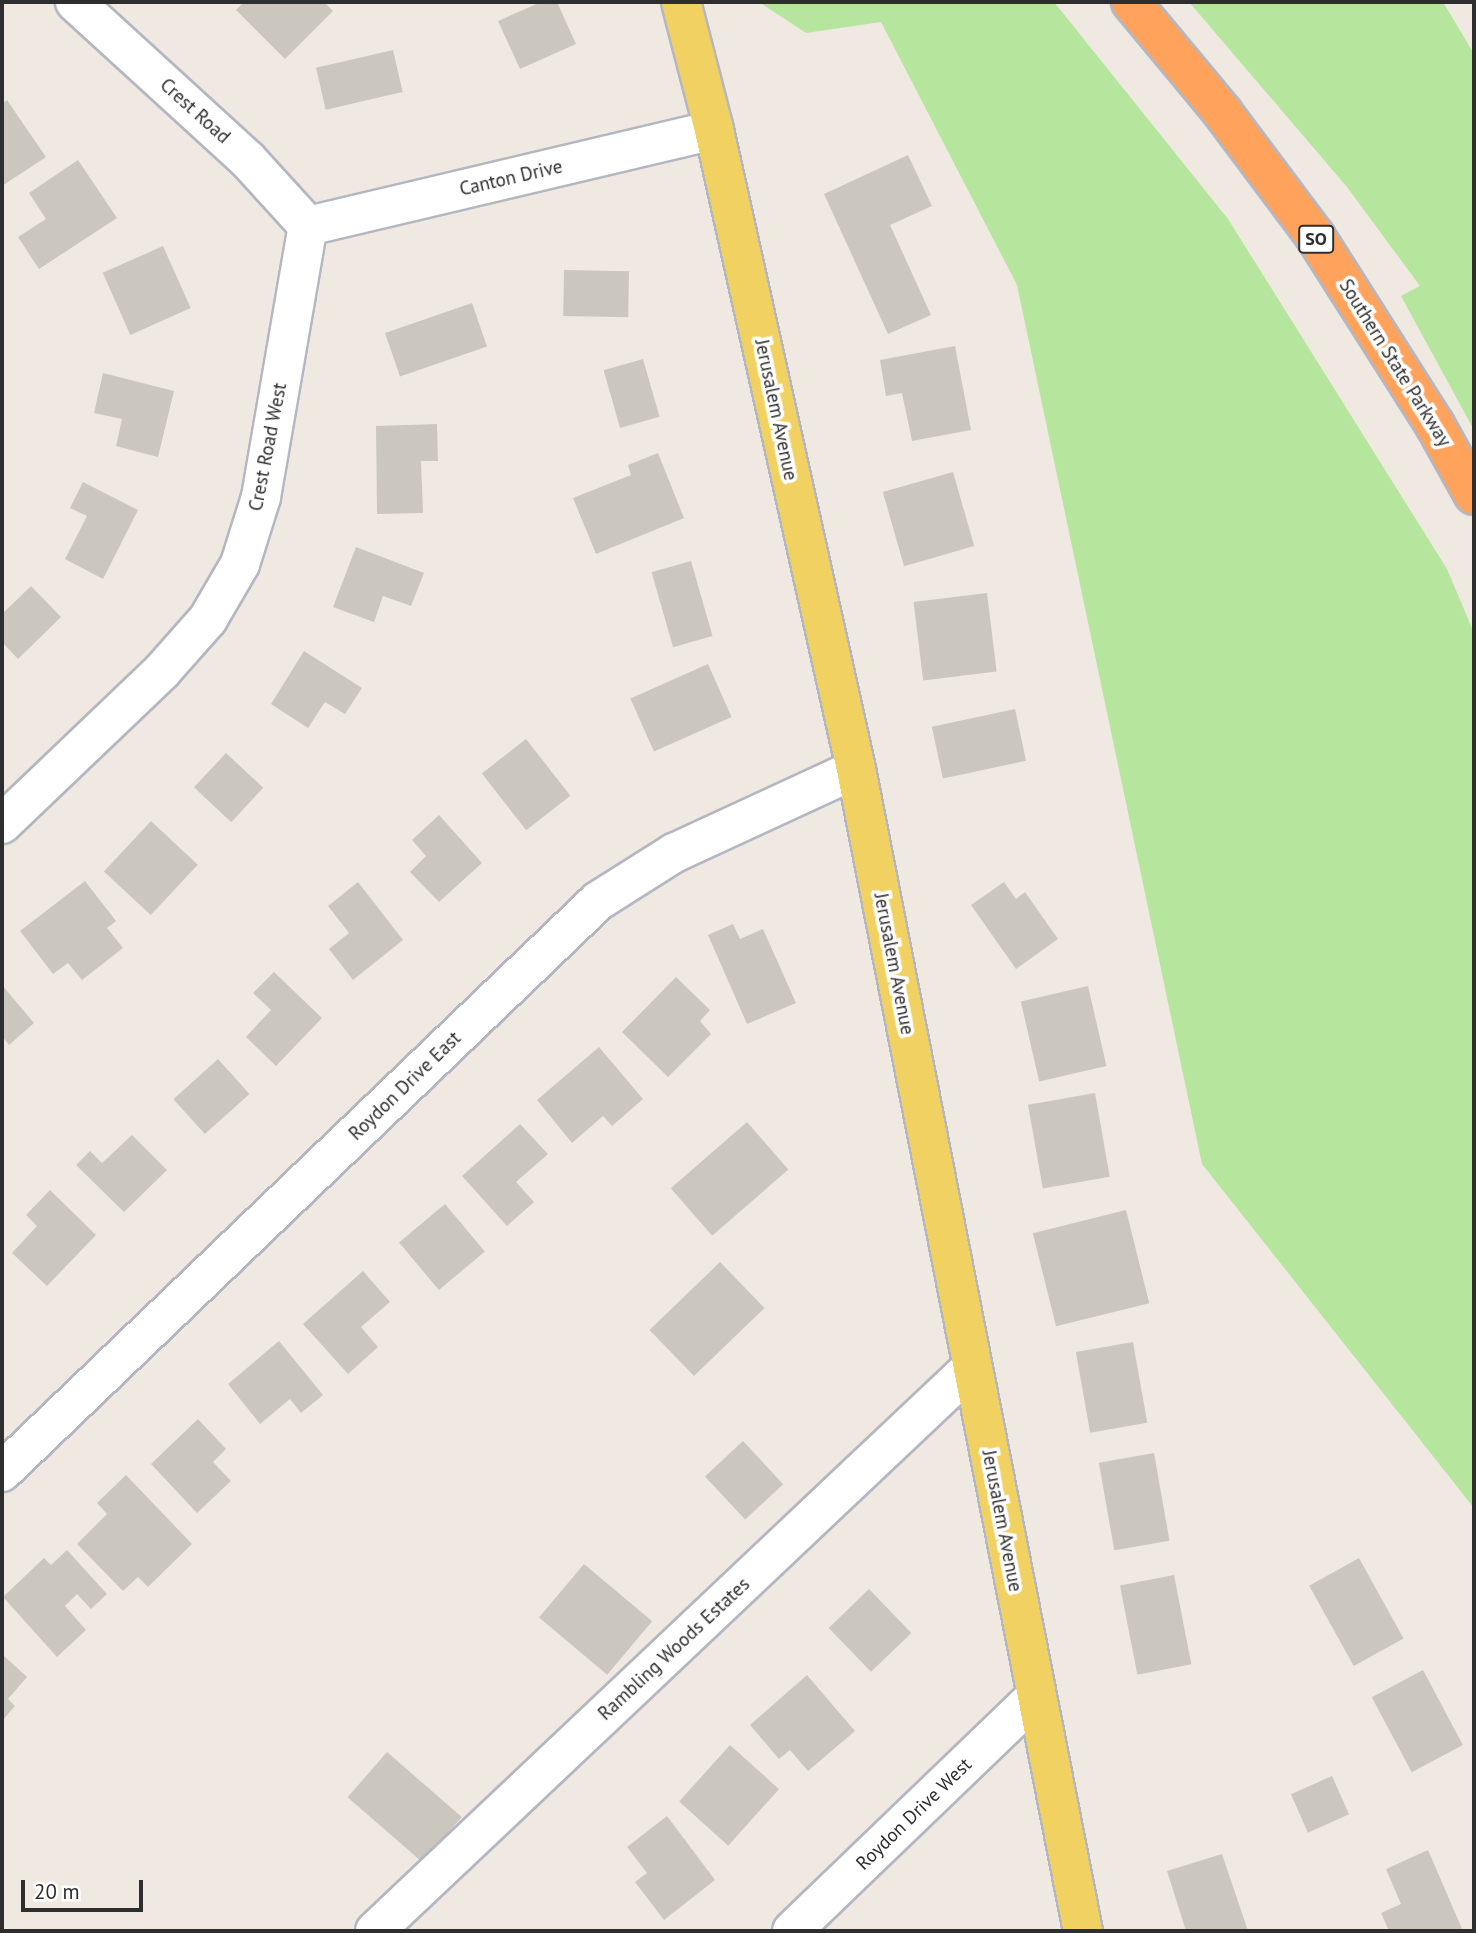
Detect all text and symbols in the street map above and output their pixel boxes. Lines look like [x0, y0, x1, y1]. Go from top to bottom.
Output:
street label: Crest Road [155, 74, 235, 148]
street label: Canton Drive [457, 155, 565, 201]
road number: SO [1297, 225, 1335, 254]
street label: Southern State Parkway [1334, 275, 1456, 451]
street label: Jerusalem Avenue [750, 337, 802, 483]
street label: Crest Road West [244, 381, 292, 513]
street label: Jerusalem Avenue [869, 891, 919, 1037]
street label: Roydon Drive East [344, 1027, 466, 1145]
street label: Jerusalem Avenue [977, 1448, 1027, 1594]
street label: Rambling Woods Estates [593, 1573, 755, 1725]
street label: Roydon Drive West [851, 1753, 977, 1875]
scale bar [24, 1867, 147, 1911]
text: 20 m [34, 1878, 80, 1905]

